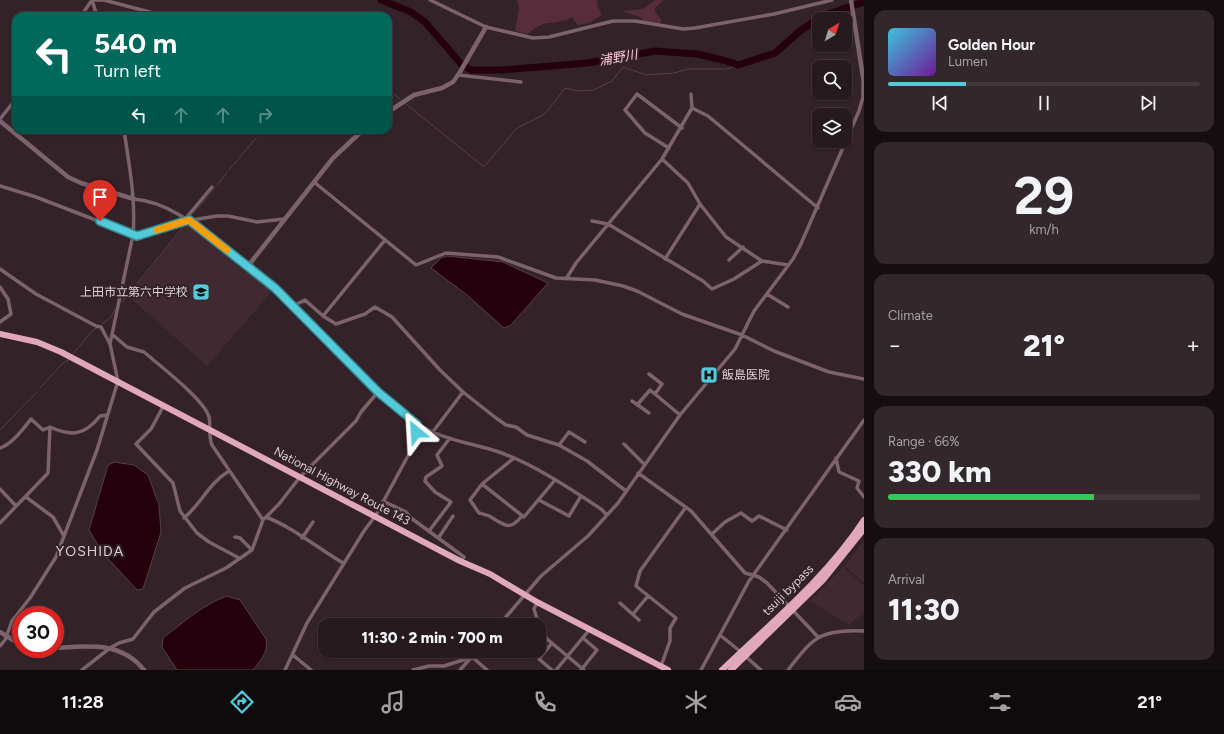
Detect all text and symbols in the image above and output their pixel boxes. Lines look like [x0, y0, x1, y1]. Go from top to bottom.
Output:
north arrow [812, 12, 852, 52]
map controls [812, 12, 852, 148]
text: 540 m [94, 26, 177, 60]
icon: left [28, 28, 80, 80]
text: Golden Hour [948, 36, 1035, 54]
water label: 浦野川 [598, 46, 641, 68]
text: Lumen [948, 54, 987, 69]
text: Turn left [94, 60, 161, 82]
button: search [812, 60, 852, 100]
icon: previous [929, 92, 951, 114]
icon: pause [1033, 92, 1055, 114]
icon: next [1137, 92, 1159, 114]
icon: left [128, 104, 150, 126]
icon: ahead [170, 104, 192, 126]
icon: ahead [212, 104, 234, 126]
icon: right [254, 104, 276, 126]
button: layers [812, 108, 852, 148]
text: 29 [1014, 165, 1074, 227]
pin [83, 180, 117, 221]
icon: arrive [89, 186, 111, 208]
text: km/h [1029, 222, 1059, 237]
school or university icon: 上田市立第六中学校 [191, 282, 211, 302]
place label: 上田市立第六中学校 [80, 285, 188, 299]
text: Climate [888, 308, 933, 323]
text: 21° [1023, 327, 1065, 364]
text: − [888, 332, 902, 359]
text: + [1186, 332, 1200, 359]
hospital icon: 飯島医院 [699, 365, 719, 385]
place label: 飯島医院 [722, 368, 770, 382]
position arrow [395, 411, 437, 453]
text: Range · 66% [888, 434, 959, 449]
street label: National Highway Route 143 [271, 444, 413, 528]
text: 330 km [888, 453, 992, 490]
district label: YOSHIDA [56, 543, 124, 560]
street label: tsuiji bypass [760, 561, 817, 618]
text: Arrival [888, 572, 925, 587]
text: 11:30 [888, 591, 960, 628]
speed limit sign: 30 [12, 606, 64, 658]
text: 11:30 · 2 min · 700 m [362, 629, 502, 647]
icon: directions [228, 688, 256, 716]
icon: music [379, 688, 407, 716]
icon: phone [531, 688, 559, 716]
icon: climate [682, 688, 710, 716]
icon: car [834, 688, 862, 716]
icon: filters [986, 688, 1014, 716]
text: 11:28 [62, 691, 104, 713]
text: 21° [1137, 691, 1162, 713]

